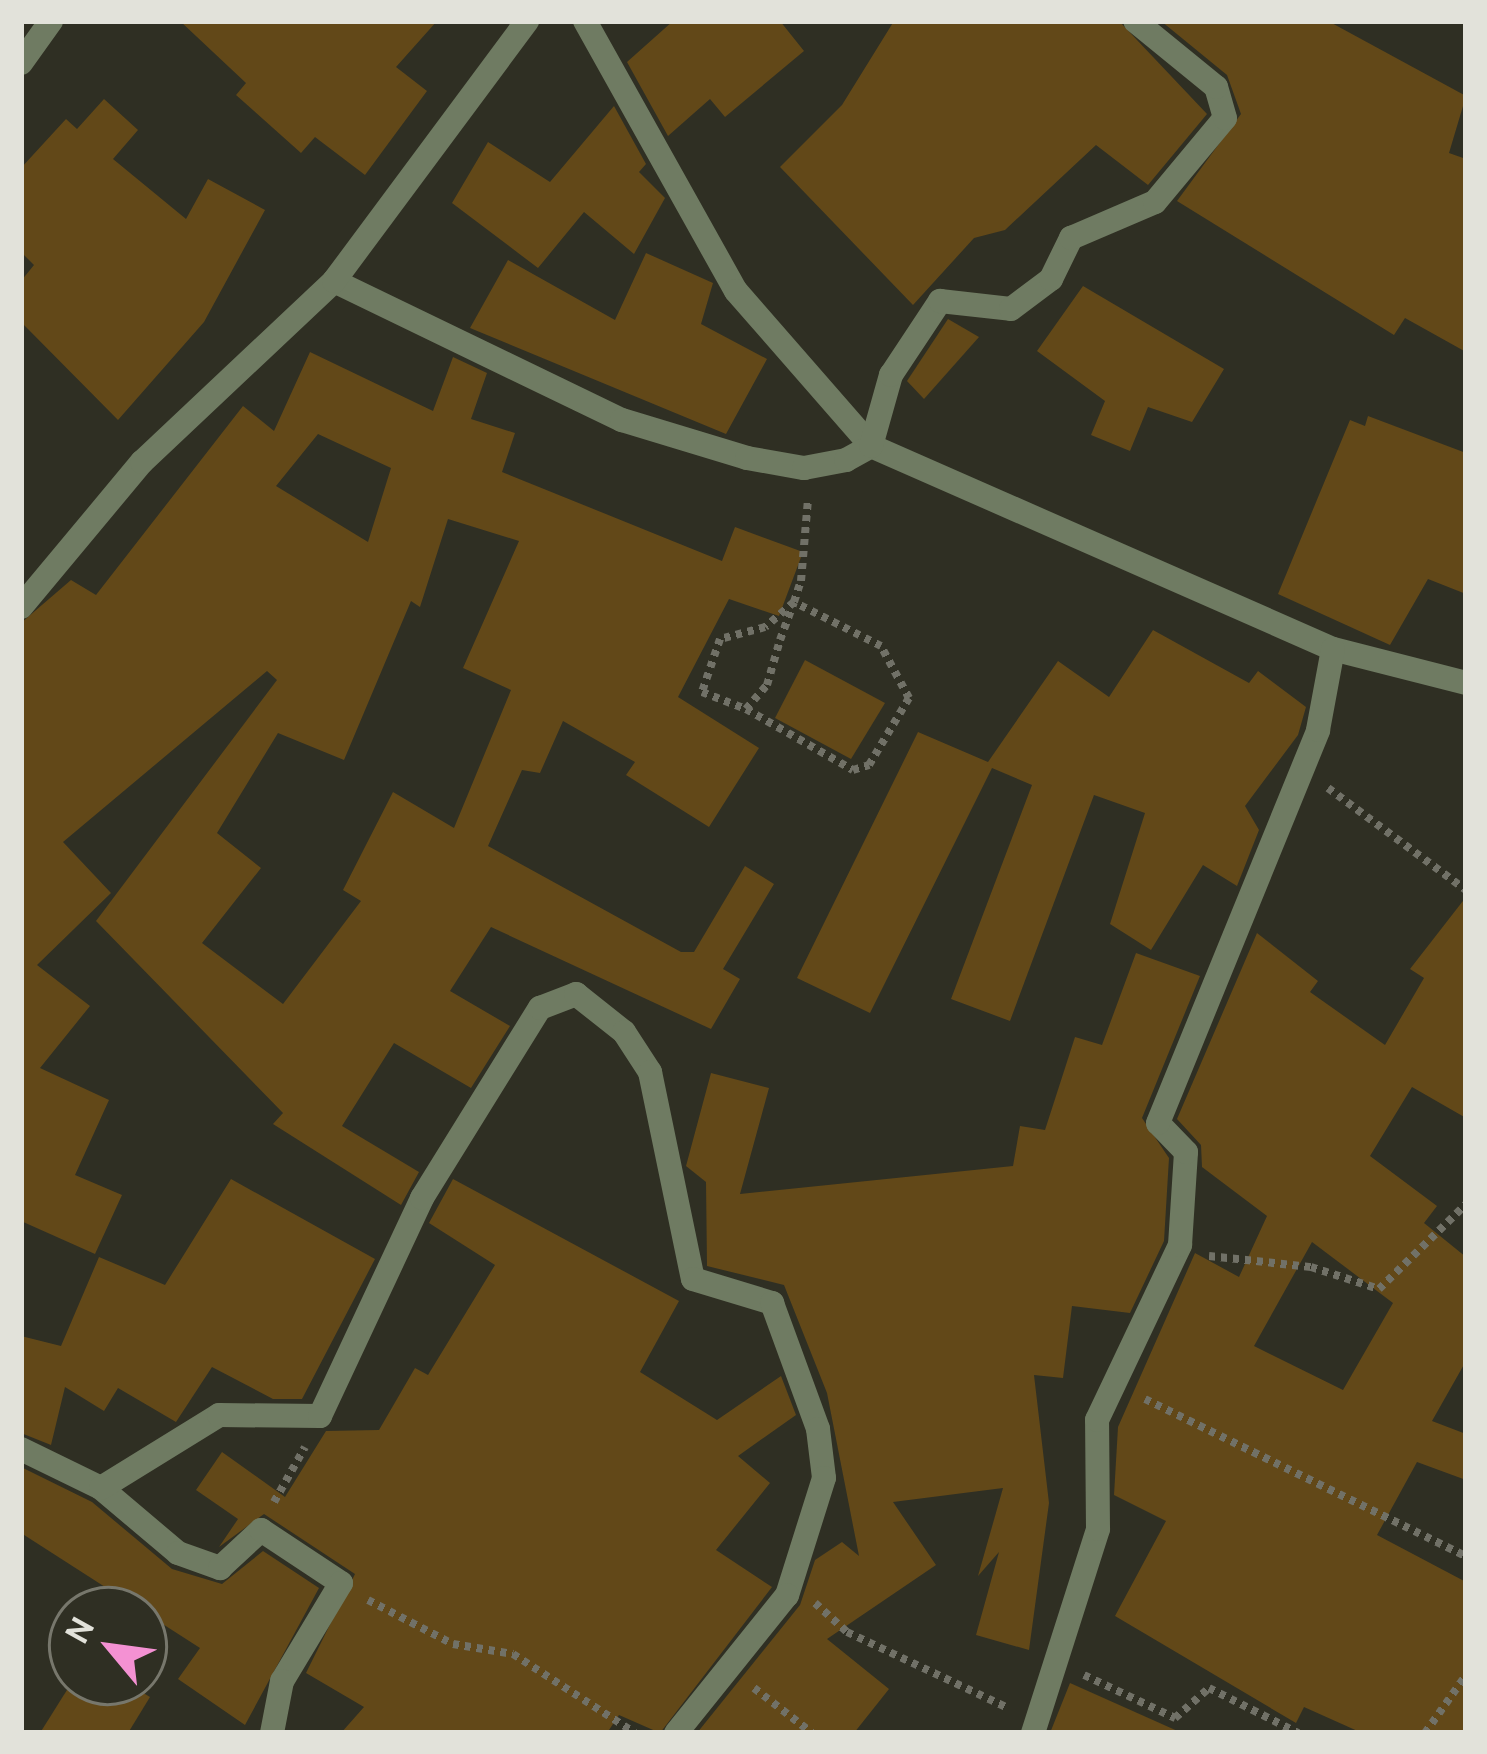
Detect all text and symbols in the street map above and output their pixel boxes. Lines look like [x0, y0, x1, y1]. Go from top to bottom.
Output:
north arrow [48, 1586, 168, 1706]
text: N [56, 1610, 102, 1650]

